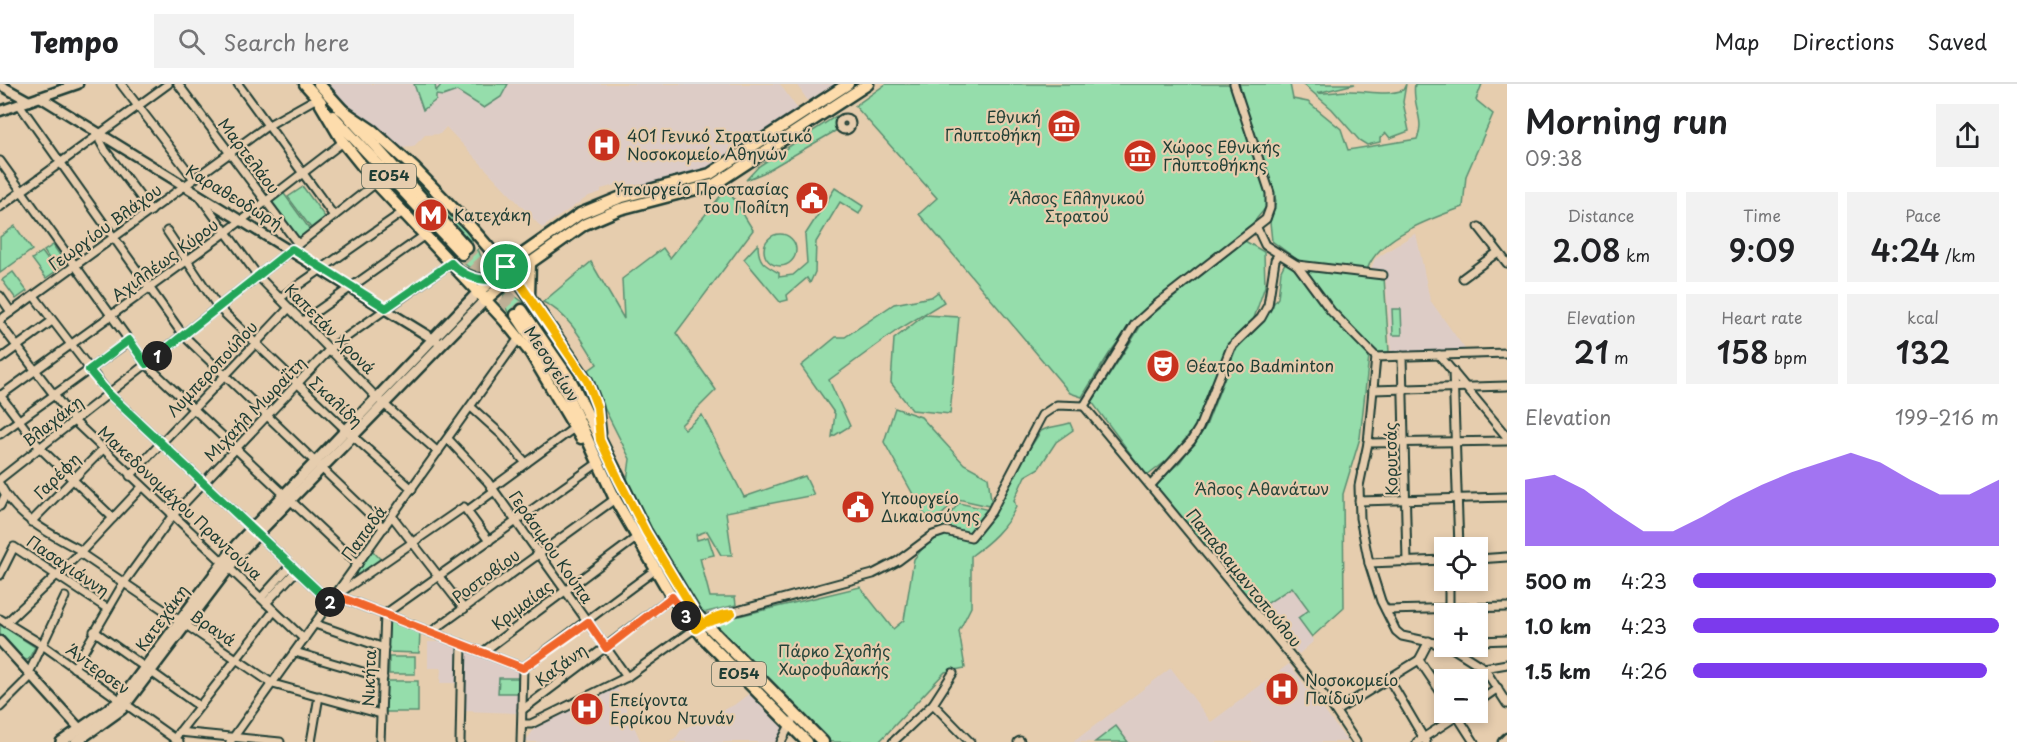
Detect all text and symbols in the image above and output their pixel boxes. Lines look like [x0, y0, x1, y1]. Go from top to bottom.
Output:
search box [154, 14, 574, 68]
text: Tempo [30, 20, 118, 63]
icon: search [175, 25, 208, 58]
text: Search here [223, 25, 349, 58]
text: Map [1714, 25, 1759, 57]
text: Directions [1792, 25, 1894, 57]
text: Saved [1927, 25, 1987, 57]
text: Morning run [1525, 95, 1728, 145]
place label: Εθνική Γλυπτοθήκη [945, 104, 1041, 146]
button: share [1936, 104, 1999, 167]
museum icon: Εθνική Γλυπτοθήκη [1046, 108, 1082, 144]
street label: Μαρτελάου [213, 112, 286, 198]
place label: 401 Γενικό Στρατιωτικό Νοσοκομείο Αθηνών [627, 123, 812, 165]
hospital icon: 401 Γενικό Στρατιωτικό Νοσοκομείο Αθηνών [586, 127, 622, 163]
place label: Χώρος Εθνικής Γλυπτοθήκης [1163, 134, 1280, 176]
museum icon: Χώρος Εθνικής Γλυπτοθήκης [1122, 138, 1158, 174]
text: 09:38 [1525, 143, 1583, 173]
street label: Καραθεοδωρή [182, 158, 287, 235]
road number: ΕΟ54 [362, 164, 416, 188]
place label: Υπουργείο Προστασίας του Πολίτη [614, 176, 789, 218]
street label: Γεωργίου Βλάχου [43, 177, 166, 276]
public building icon: Υπουργείο Προστασίας του Πολίτη [794, 180, 830, 216]
park label: Άλσος Ελληνικού Στρατού [1009, 185, 1145, 227]
metro station icon: Κατεχάκη [413, 197, 449, 233]
place label: Κατεχάκη [454, 202, 531, 226]
text: Distance [1567, 203, 1635, 227]
text: Time [1743, 203, 1781, 227]
text: Pace [1905, 203, 1941, 227]
street label: Αχιλλέως Κύρου [106, 212, 223, 306]
text: 2.08 [1552, 227, 1621, 272]
text: 9:09 [1729, 227, 1795, 272]
text: 4:24 [1870, 227, 1940, 272]
pin [480, 241, 531, 292]
text: km [1621, 243, 1650, 267]
text: /km [1940, 243, 1976, 267]
icon: arrive [489, 250, 522, 283]
street label: Καπετάν Χρονά [280, 278, 382, 379]
text: Elevation [1566, 305, 1636, 329]
text: Heart rate [1722, 305, 1802, 329]
text: kcal [1907, 305, 1939, 329]
street label: Λυμπεροπούλου [160, 315, 262, 422]
street label: Μεσογείων [519, 321, 586, 406]
text: 21 [1574, 329, 1609, 374]
text: 158 [1717, 329, 1769, 374]
text: 132 [1896, 329, 1950, 374]
pin: 1 [142, 341, 172, 371]
text: 1 [153, 344, 161, 368]
text: m [1609, 345, 1628, 369]
text: bpm [1769, 345, 1807, 369]
theatre icon: Θέατρο Badminton [1145, 348, 1181, 384]
street label: Μιχαήλ Μωραΐτη [198, 350, 311, 466]
place label: Θέατρο Badminton [1186, 353, 1334, 377]
street label: Σκαλίδη [305, 370, 369, 432]
street label: Βλαχάκη [17, 389, 88, 451]
text: Elevation [1525, 402, 1611, 432]
text: 199–216 m [1895, 402, 1999, 432]
street label: Μακεδονομάχου Πραντούνα [93, 419, 269, 585]
street label: Κορυτσάς [1377, 422, 1403, 496]
street label: Γαρέφη [28, 447, 85, 504]
park label: Άλσος Αθανάτων [1195, 476, 1329, 500]
street label: Γεράσιμου Κούπα [504, 485, 600, 608]
place label: Υπουργείο Δικαιοσύνης [881, 485, 980, 527]
public building icon: Υπουργείο Δικαιοσύνης [840, 489, 876, 525]
street label: Παπαδά [335, 500, 391, 565]
street label: Παπαδιαμαντοπούλου [1181, 503, 1308, 652]
street label: Πασαγιάννη [22, 529, 115, 602]
map controls [1434, 537, 1488, 723]
button: locate [1434, 537, 1488, 591]
street label: Ροστοβίου [447, 542, 524, 608]
text: 500 m [1525, 566, 1592, 596]
text: 4:23 [1621, 566, 1667, 596]
street label: Κριμαίας [486, 573, 557, 635]
street label: Κατεχάκη [129, 579, 194, 656]
pin: 2 [315, 587, 345, 617]
text: 2 [324, 590, 336, 614]
pin: 3 [671, 601, 701, 631]
street label: Βρανά [186, 603, 241, 651]
button: + [1434, 603, 1488, 657]
text: 3 [681, 604, 691, 628]
text: 1.0 km [1525, 611, 1592, 641]
text: 4:23 [1621, 611, 1667, 641]
street label: Άντερσεν [62, 637, 135, 700]
street label: Καζάνη [530, 637, 591, 691]
park label: Πάρκο Σχολής Χωροφυλακής [778, 638, 890, 680]
street label: Νικήτα [355, 649, 381, 707]
text: 1.5 km [1525, 656, 1591, 686]
text: 4:26 [1621, 656, 1667, 686]
road number: ΕΟ54 [712, 662, 766, 686]
place label: Νοσοκομείο Παίδων [1305, 667, 1398, 709]
button: − [1434, 669, 1488, 723]
hospital icon: Νοσοκομείο Παίδων [1264, 671, 1300, 707]
place label: Επείγοντα Ερρίκου Ντυνάν [610, 687, 734, 729]
hospital icon: Επείγοντα Ερρίκου Ντυνάν [569, 691, 605, 727]

